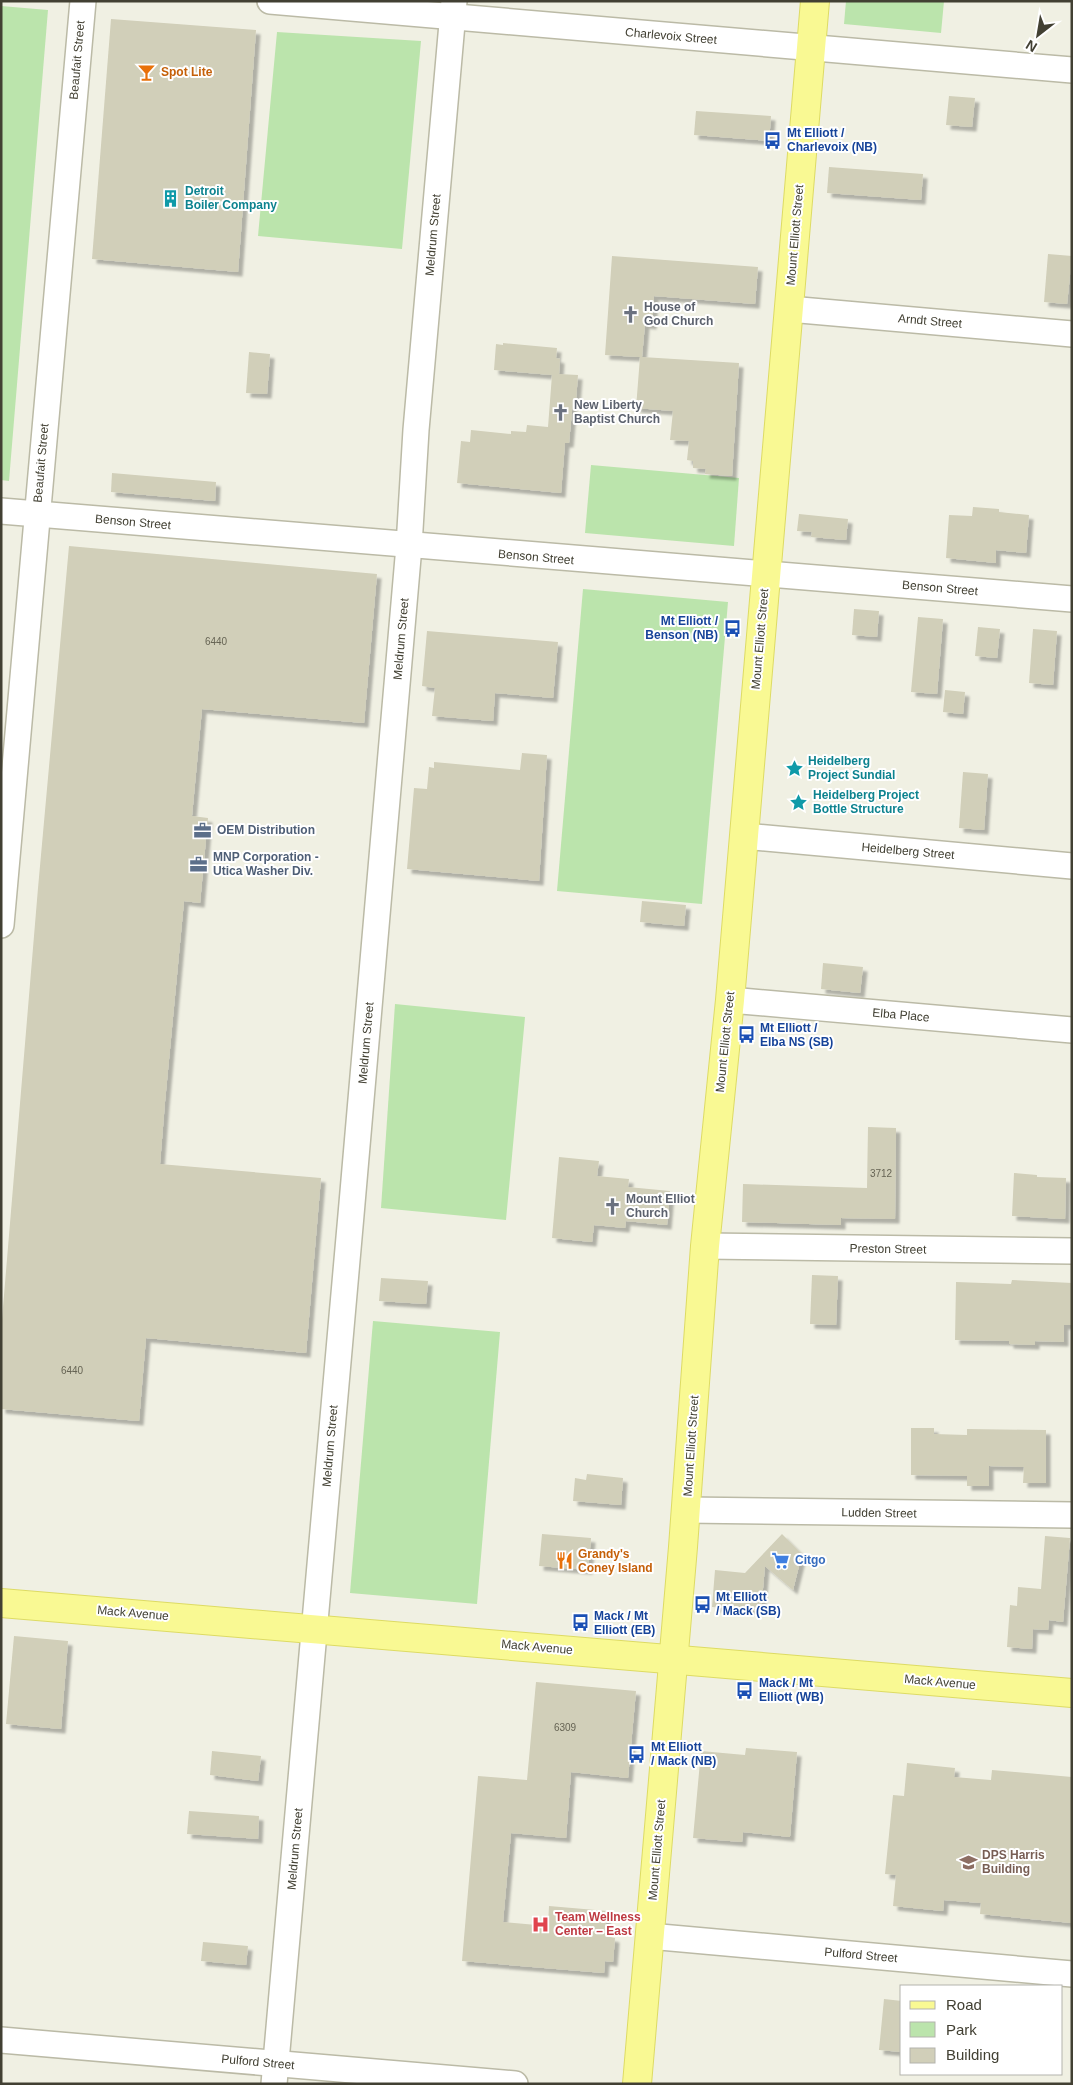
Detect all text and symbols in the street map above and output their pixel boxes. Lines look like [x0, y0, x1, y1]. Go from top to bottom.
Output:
north arrow [1013, 10, 1063, 60]
street label: Beaufait Street [67, 19, 87, 100]
street label: Charlevoix Street [625, 25, 718, 47]
text: N [1023, 37, 1040, 56]
bar icon: Spot Lite [137, 62, 157, 82]
place label: Spot Lite [161, 65, 213, 79]
place label: Mt Elliott / Charlevoix (NB) [787, 126, 877, 154]
bus stop icon: Mt Elliott / Charlevoix (NB) [763, 130, 783, 150]
street label: Mount Elliott Street [784, 183, 806, 286]
place label: Detroit Boiler Company [185, 184, 277, 212]
building icon: Detroit Boiler Company [161, 188, 181, 208]
street label: Meldrum Street [422, 193, 444, 276]
place label: House of God Church [644, 300, 713, 328]
church icon: House of God Church [620, 304, 640, 324]
street label: Arndt Street [897, 311, 963, 331]
place label: New Liberty Baptist Church [574, 398, 660, 426]
church icon: New Liberty Baptist Church [550, 402, 570, 422]
street label: Beaufait Street [31, 422, 51, 503]
street label: Benson Street [95, 512, 172, 532]
street label: Benson Street [498, 547, 575, 567]
street label: Benson Street [902, 578, 979, 598]
street label: Mount Elliott Street [749, 587, 771, 690]
street label: Meldrum Street [390, 597, 412, 680]
place label: Mt Elliott / Benson (NB) [645, 614, 719, 642]
bus stop icon: Mt Elliott / Benson (NB) [722, 618, 742, 638]
house number: 6440 [205, 636, 228, 647]
place label: Heidelberg Project Sundial [808, 754, 895, 782]
place icon: Heidelberg Project Sundial [784, 758, 804, 778]
place label: Heidelberg Project Bottle Structure [813, 788, 919, 816]
place icon: Heidelberg Project Bottle Structure [789, 792, 809, 812]
office icon: OEM Distribution [193, 820, 213, 840]
place label: OEM Distribution [217, 823, 315, 837]
street label: Heidelberg Street [861, 840, 956, 862]
place label: MNP Corporation - Utica Washer Div. [213, 850, 319, 878]
office icon: MNP Corporation - Utica Washer Div. [189, 854, 209, 874]
street label: Mount Elliott Street [713, 990, 737, 1093]
street label: Meldrum Street [355, 1001, 377, 1084]
street label: Elba Place [872, 1006, 931, 1025]
place label: Mt Elliott / Elba NS (SB) [760, 1021, 833, 1049]
bus stop icon: Mt Elliott / Elba NS (SB) [736, 1025, 756, 1045]
house number: 3712 [870, 1168, 893, 1179]
place label: Mount Elliot Church [626, 1192, 695, 1220]
church icon: Mount Elliot Church [602, 1196, 622, 1216]
street label: Preston Street [850, 1241, 927, 1257]
house number: 6440 [61, 1365, 84, 1376]
street label: Mount Elliott Street [680, 1394, 702, 1497]
street label: Meldrum Street [319, 1404, 341, 1487]
street label: Ludden Street [841, 1505, 917, 1521]
place label: Grandy's Coney Island [578, 1547, 653, 1575]
supermarket icon: Citgo [771, 1550, 791, 1570]
restaurant icon: Grandy's Coney Island [554, 1551, 574, 1571]
place label: Citgo [795, 1553, 826, 1567]
place label: Mt Elliott / Mack (SB) [716, 1590, 781, 1618]
bus stop icon: Mt Elliott / Mack (SB) [692, 1594, 712, 1614]
street label: Mack Avenue [97, 1603, 170, 1623]
place label: Mack / Mt Elliott (EB) [594, 1609, 655, 1637]
bus stop icon: Mack / Mt Elliott (EB) [570, 1613, 590, 1633]
street label: Mack Avenue [501, 1637, 574, 1657]
street label: Mack Avenue [904, 1672, 977, 1692]
place label: Mack / Mt Elliott (WB) [759, 1676, 824, 1704]
bus stop icon: Mack / Mt Elliott (WB) [735, 1680, 755, 1700]
house number: 6309 [554, 1722, 577, 1733]
place label: Mt Elliott / Mack (NB) [651, 1740, 716, 1768]
bus stop icon: Mt Elliott / Mack (NB) [627, 1744, 647, 1764]
street label: Mount Elliott Street [646, 1798, 668, 1901]
street label: Meldrum Street [284, 1807, 306, 1890]
place label: DPS Harris Building [982, 1848, 1045, 1876]
school or university icon: DPS Harris Building [958, 1852, 978, 1872]
place label: Team Wellness Center – East [555, 1910, 641, 1938]
hospital icon: Team Wellness Center – East [531, 1914, 551, 1934]
street label: Pulford Street [824, 1945, 899, 1965]
legend [900, 1985, 1063, 2075]
text: Road [946, 1996, 982, 2013]
text: Park [946, 2021, 977, 2038]
text: Building [946, 2046, 999, 2063]
street label: Pulford Street [221, 2052, 296, 2072]

